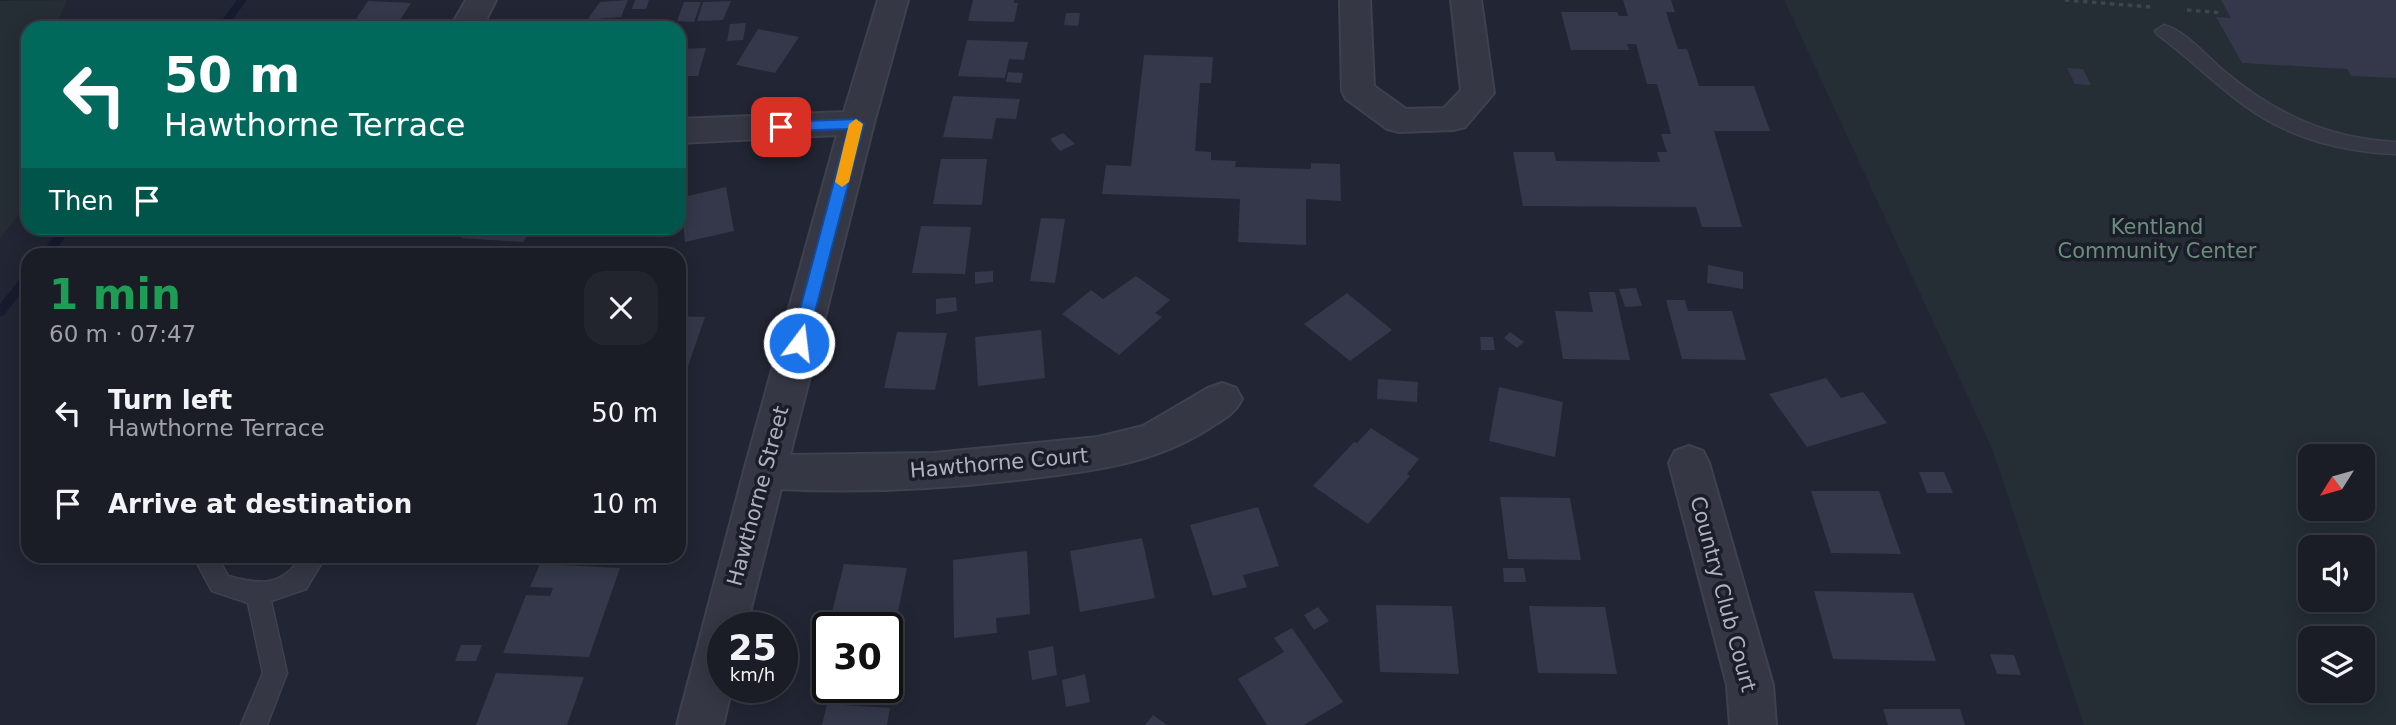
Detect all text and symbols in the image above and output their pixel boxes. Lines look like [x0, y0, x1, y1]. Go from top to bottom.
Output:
text: 50 m [164, 47, 300, 104]
icon: left [49, 49, 140, 140]
pin [751, 97, 811, 157]
text: Hawthorne Terrace [164, 106, 465, 144]
icon: arrive [762, 108, 800, 146]
icon: arrive [128, 182, 166, 220]
text: Then [49, 186, 114, 216]
park label: Kentland Community Center [2058, 215, 2257, 263]
text: 1 min [49, 270, 181, 319]
button: close [584, 271, 658, 345]
position arrow [762, 306, 836, 380]
text: 60 m · 07:47 [49, 321, 196, 347]
text: Turn left [108, 385, 232, 415]
icon: left [49, 394, 87, 432]
text: 50 m [591, 398, 658, 428]
street label: Hawthorne Street [722, 403, 794, 589]
text: Hawthorne Terrace [108, 415, 325, 441]
street label: Hawthorne Court [909, 443, 1089, 483]
north arrow [2298, 444, 2375, 522]
map controls [2298, 444, 2375, 703]
icon: arrive [49, 485, 87, 523]
text: Arrive at destination [108, 489, 412, 519]
text: 10 m [591, 489, 658, 519]
street label: Country Club Court [1685, 494, 1761, 694]
button: sound [2298, 535, 2375, 612]
speed limit sign: 30 [812, 612, 903, 703]
button: layers [2298, 626, 2375, 703]
text: 25 [728, 628, 777, 668]
text: km/h [730, 664, 775, 685]

